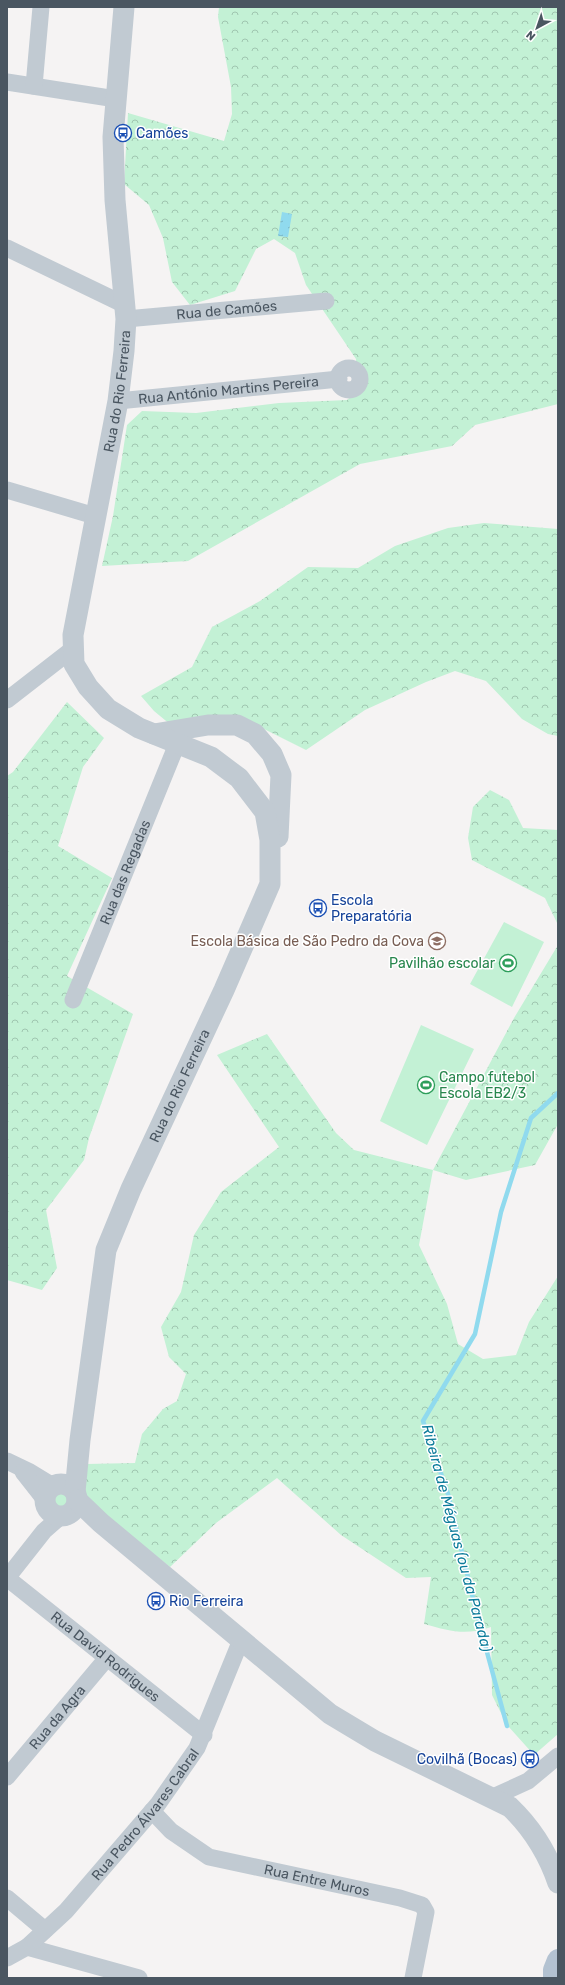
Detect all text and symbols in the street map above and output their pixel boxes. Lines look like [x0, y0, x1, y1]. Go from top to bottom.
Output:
north arrow [517, 8, 557, 48]
text: N [524, 28, 538, 43]
bus stop icon: Camões [113, 123, 133, 143]
place label: Camões [136, 125, 189, 142]
street label: Rua de Camões [176, 297, 278, 323]
street label: Rua do Rio Ferreira [100, 330, 134, 454]
street label: Rua António Martins Pereira [137, 373, 320, 408]
street label: Rua das Regadas [97, 817, 154, 927]
place label: Escola Preparatória [331, 892, 412, 925]
bus stop icon: Escola Preparatória [308, 898, 328, 918]
school or university icon: Escola Básica de São Pedro da Cova [427, 931, 447, 951]
place label: Escola Básica de São Pedro da Cova [191, 933, 424, 950]
sports icon: Pavilhão escolar [498, 953, 518, 973]
place label: Pavilhão escolar [389, 955, 496, 972]
street label: Rua do Rio Ferreira [146, 1026, 214, 1145]
place label: Campo futebol Escola EB2/3 [439, 1069, 535, 1102]
sports icon: Campo futebol Escola EB2/3 [416, 1075, 436, 1095]
water label: Ribeira de Méguas (ou da Parada) [418, 1422, 496, 1654]
bus stop icon: Rio Ferreira [146, 1591, 166, 1611]
place label: Rio Ferreira [169, 1593, 244, 1610]
street label: Rua David Rodrigues [47, 1608, 163, 1706]
street label: Rua da Agra [26, 1682, 89, 1753]
street label: Rua Pedro Álvares Cabral [88, 1745, 203, 1884]
bus stop icon: Covilhã (Bocas) [520, 1749, 540, 1769]
place label: Covilhã (Bocas) [417, 1751, 517, 1768]
street label: Rua Entre Muros [262, 1861, 371, 1900]

